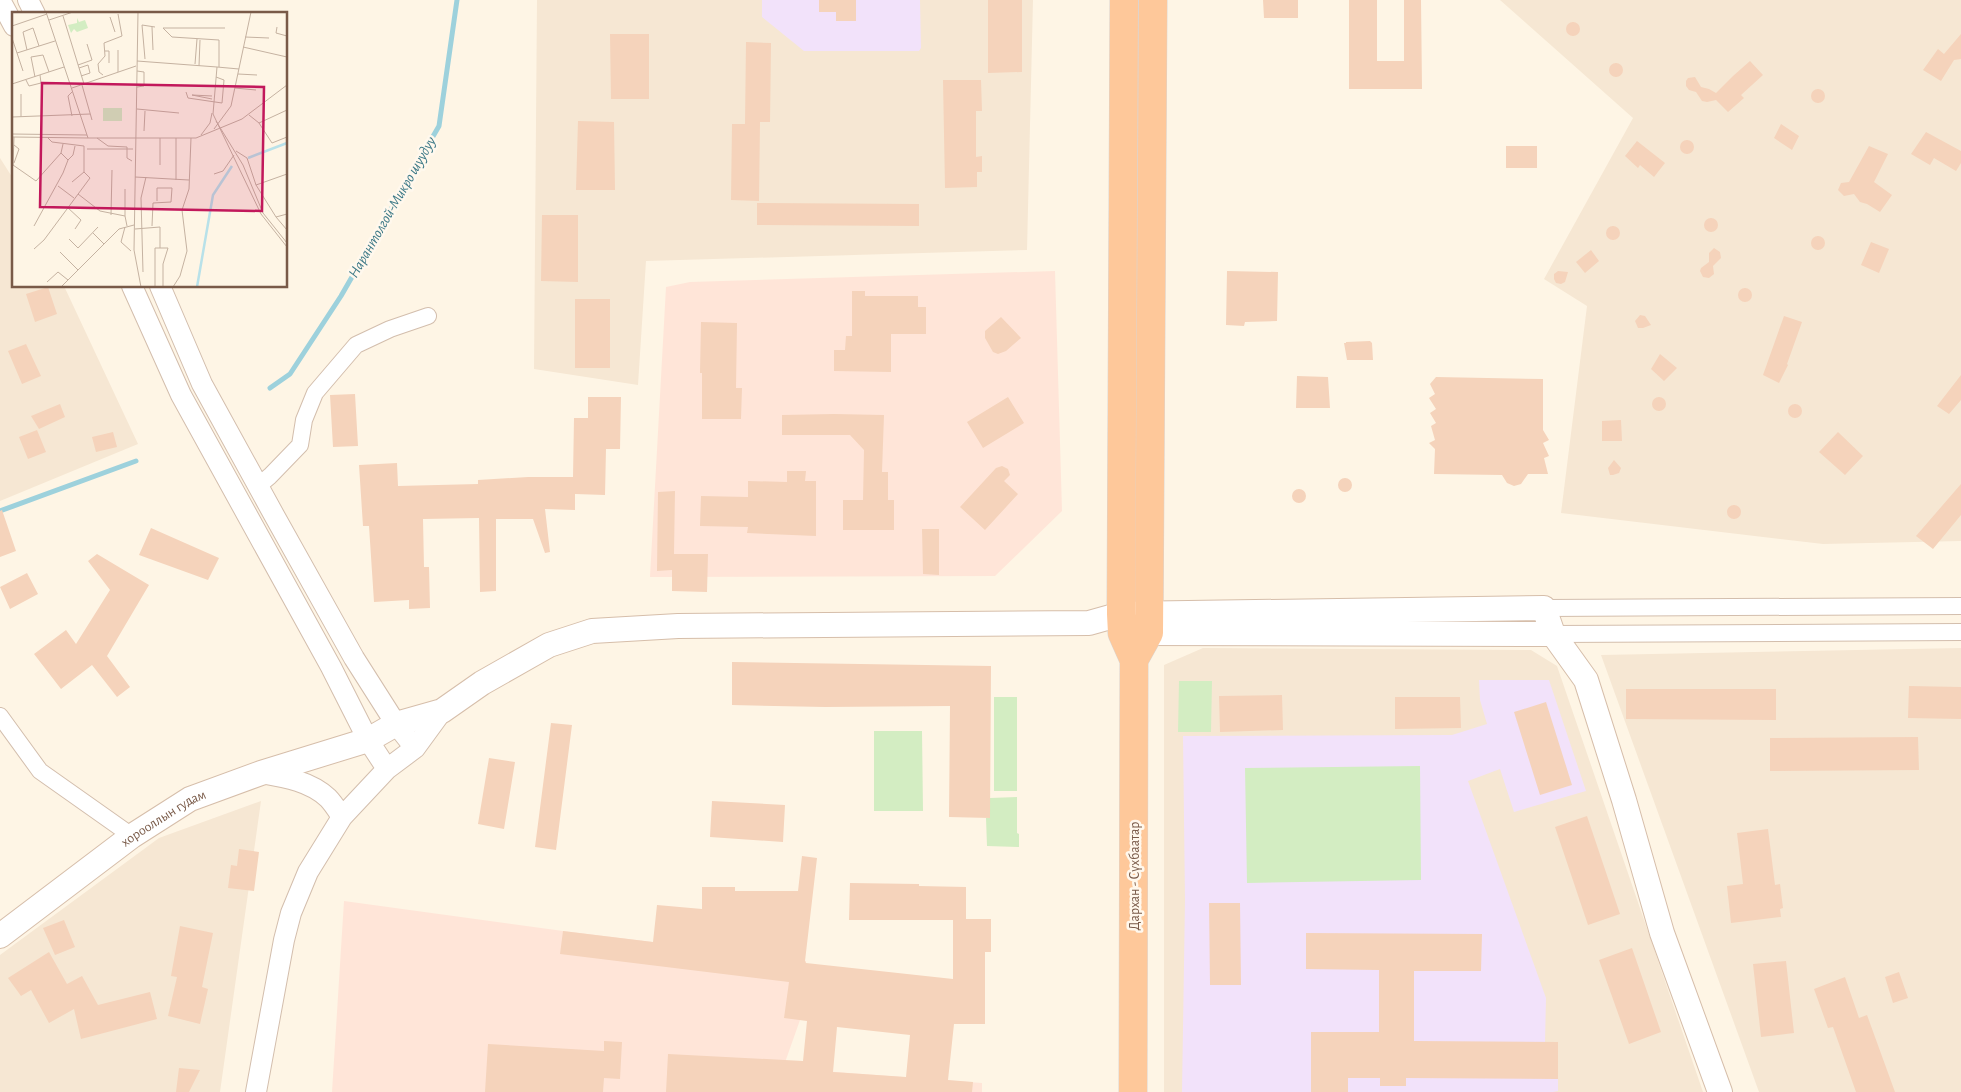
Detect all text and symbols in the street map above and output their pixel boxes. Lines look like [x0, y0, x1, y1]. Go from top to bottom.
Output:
inset map [12, 12, 288, 288]
water label: Нарантолгой-Микро шуудуу [346, 134, 439, 280]
street label: хорооллын гудам [119, 788, 208, 850]
street label: Дархан - Сүхбаатар [1128, 822, 1142, 930]

